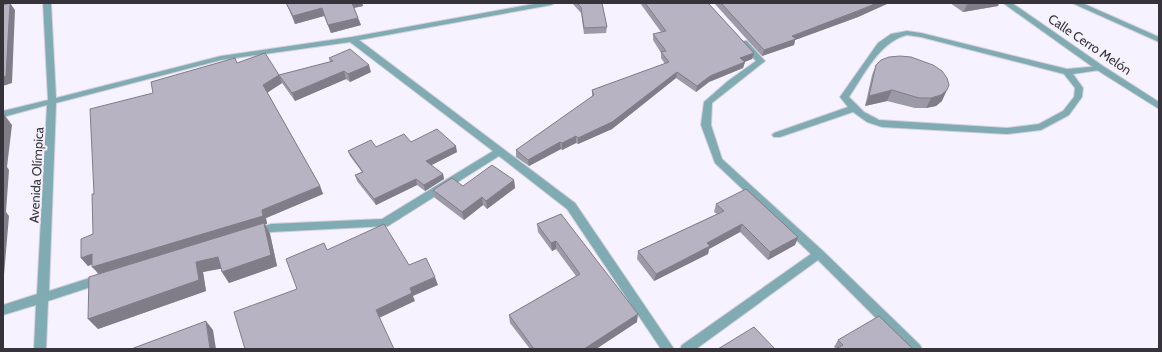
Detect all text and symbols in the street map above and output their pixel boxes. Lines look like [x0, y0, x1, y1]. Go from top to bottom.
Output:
street label: Calle Cerro Melón [1045, 10, 1135, 78]
street label: Avenida Olímpica [25, 126, 47, 223]

